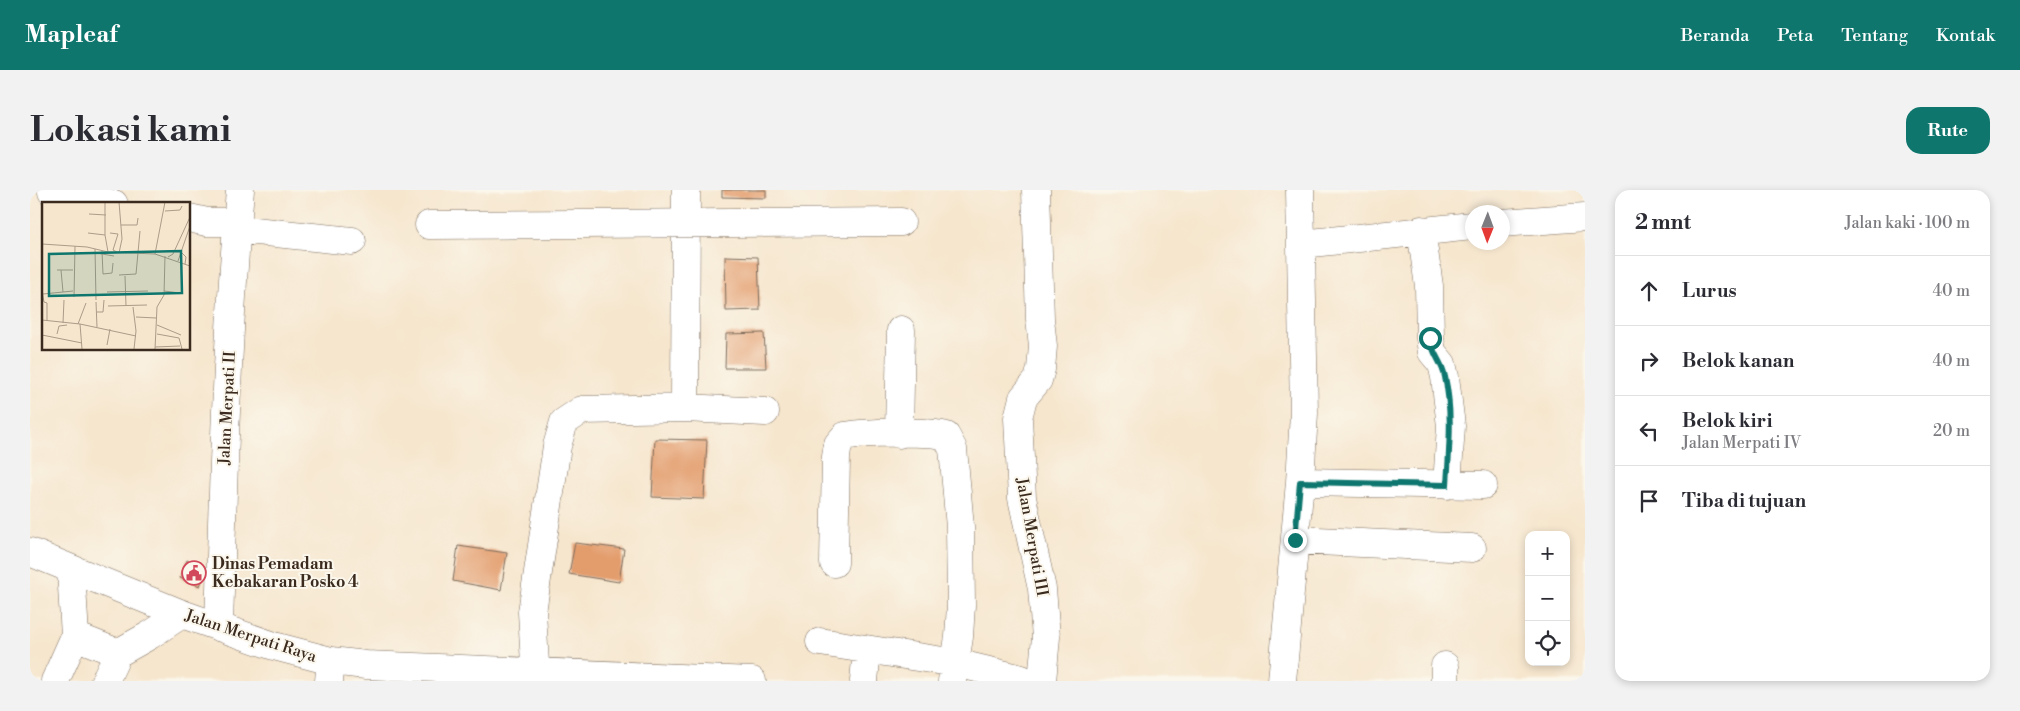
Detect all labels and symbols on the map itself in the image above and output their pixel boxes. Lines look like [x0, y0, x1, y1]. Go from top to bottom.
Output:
inset map [42, 202, 190, 350]
north arrow [1465, 205, 1510, 250]
route start [1419, 327, 1442, 350]
street label: Jalan Merpati II [214, 351, 240, 466]
street label: Jalan Merpati III [1012, 475, 1052, 598]
route end [1284, 529, 1307, 552]
place label: Dinas Pemadam Kebakaran Posko 4 [212, 554, 359, 592]
public building icon: Dinas Pemadam Kebakaran Posko 4 [181, 560, 207, 586]
street label: Jalan Merpati Raya [182, 605, 320, 667]

